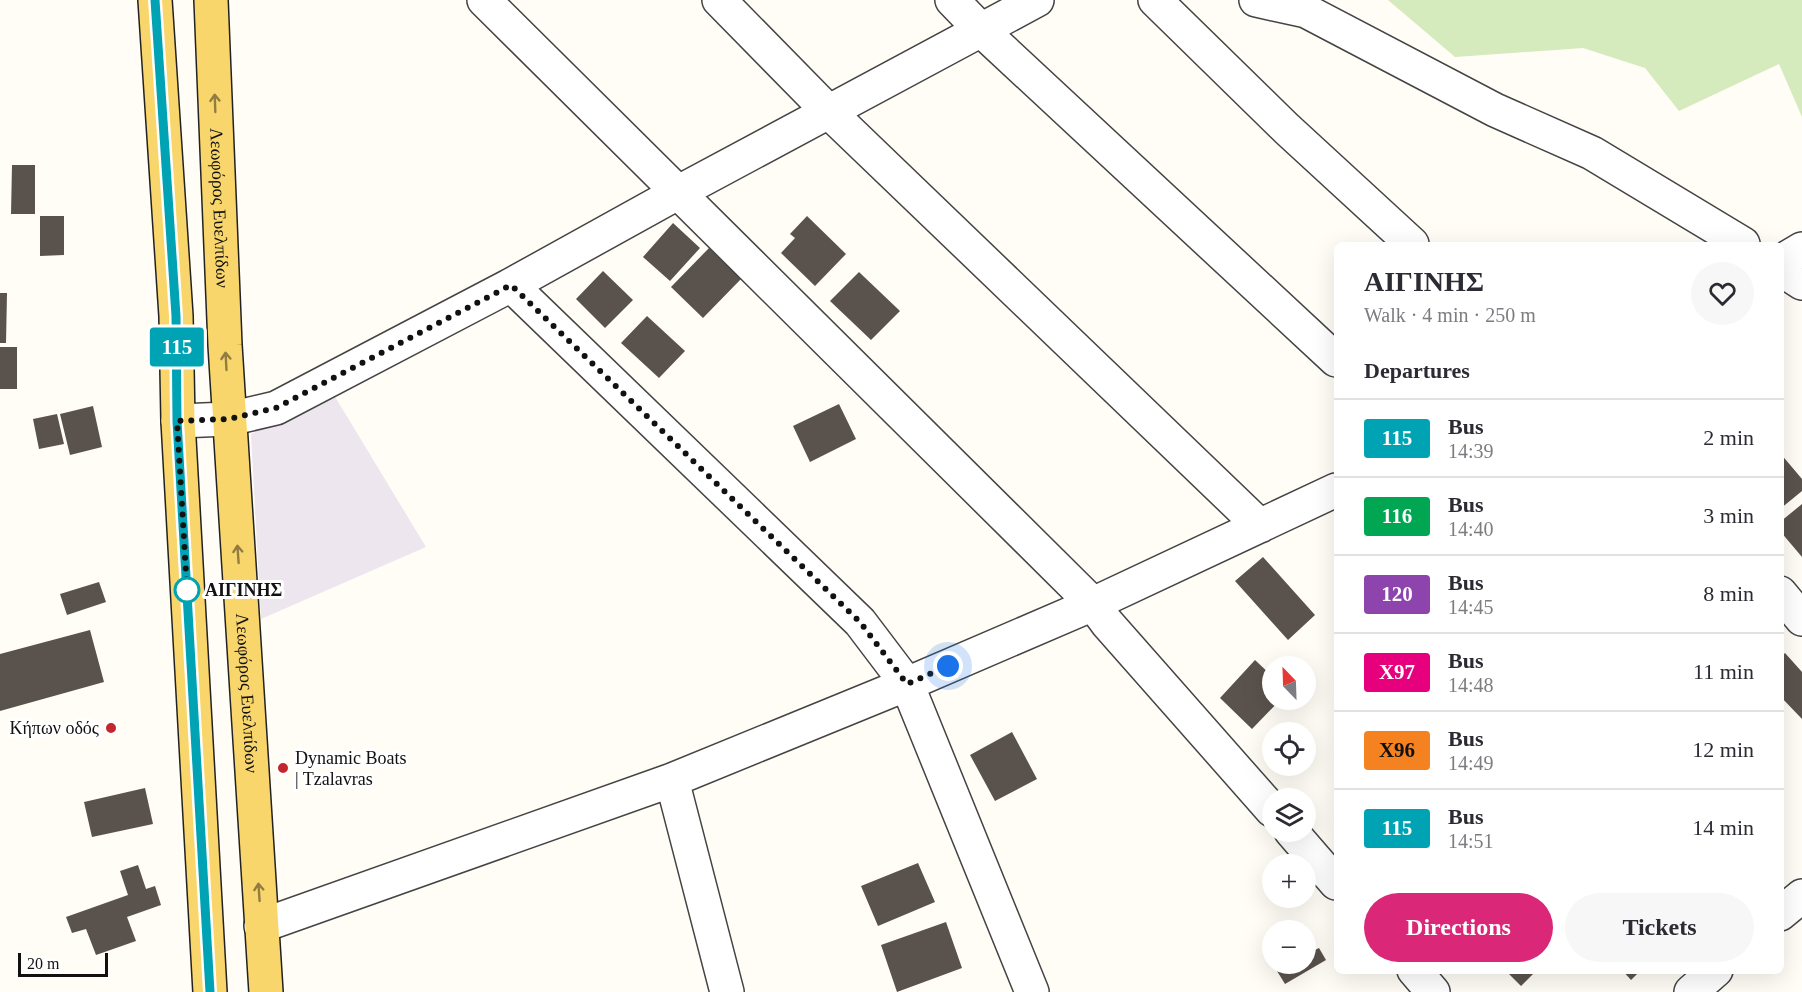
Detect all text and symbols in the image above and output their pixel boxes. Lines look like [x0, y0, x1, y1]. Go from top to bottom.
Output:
one-way arrow [210, 94, 221, 114]
street label: Λεωφόρος Ευελπίδων [206, 127, 233, 288]
button: heart [1691, 262, 1754, 325]
text: ΑΙΓΙΝΗΣ [1364, 266, 1484, 297]
text: Walk · 4 min · 250 m [1364, 304, 1536, 326]
line badge: 115 [142, 328, 212, 366]
text: 115 [162, 335, 192, 359]
one-way arrow [220, 351, 231, 371]
text: Departures [1364, 358, 1470, 383]
text: Bus [1448, 414, 1483, 439]
text: 2 min [1703, 425, 1754, 450]
text: 115 [1382, 426, 1412, 450]
text: 14:39 [1448, 440, 1494, 462]
text: Bus [1448, 492, 1483, 517]
text: 3 min [1703, 503, 1754, 528]
text: 116 [1382, 504, 1412, 528]
text: 14:40 [1448, 518, 1494, 540]
one-way arrow [232, 545, 243, 565]
text: Bus [1448, 570, 1483, 595]
marker: ΑΙΓΙΝΗΣ [174, 577, 200, 603]
place label: ΑΙΓΙΝΗΣ [205, 580, 282, 600]
text: 8 min [1703, 581, 1754, 606]
text: 120 [1381, 582, 1413, 606]
text: 14:45 [1448, 596, 1494, 618]
street label: Λεωφόρος Ευελπίδων [232, 612, 262, 774]
text: Bus [1448, 648, 1483, 673]
your location [933, 651, 963, 681]
north arrow [1262, 656, 1316, 710]
map controls [1262, 656, 1316, 974]
text: 11 min [1693, 659, 1754, 684]
text: X97 [1379, 660, 1415, 684]
text: 14:48 [1448, 674, 1494, 696]
place label: Κήπων οδός [9, 718, 99, 738]
marker: Κήπων οδός [104, 721, 118, 735]
button: locate [1262, 722, 1316, 776]
text: Bus [1448, 726, 1483, 751]
text: 12 min [1692, 737, 1754, 762]
text: Χ96 [1379, 738, 1415, 762]
place label: Dynamic Boats | Tzalavras [295, 748, 406, 789]
text: 14:49 [1448, 752, 1494, 774]
marker: Dynamic Boats | Tzalavras [276, 761, 290, 775]
button: layers [1262, 788, 1316, 842]
text: Bus [1448, 804, 1483, 829]
text: 14 min [1692, 815, 1754, 840]
text: 115 [1382, 816, 1412, 840]
text: 14:51 [1448, 830, 1494, 852]
button: + [1262, 854, 1316, 908]
one-way arrow [254, 882, 265, 902]
button: Directions [1364, 893, 1553, 962]
button: Tickets [1565, 893, 1754, 962]
button: − [1262, 920, 1316, 974]
scale bar [18, 950, 108, 978]
text: 20 m [27, 955, 59, 972]

